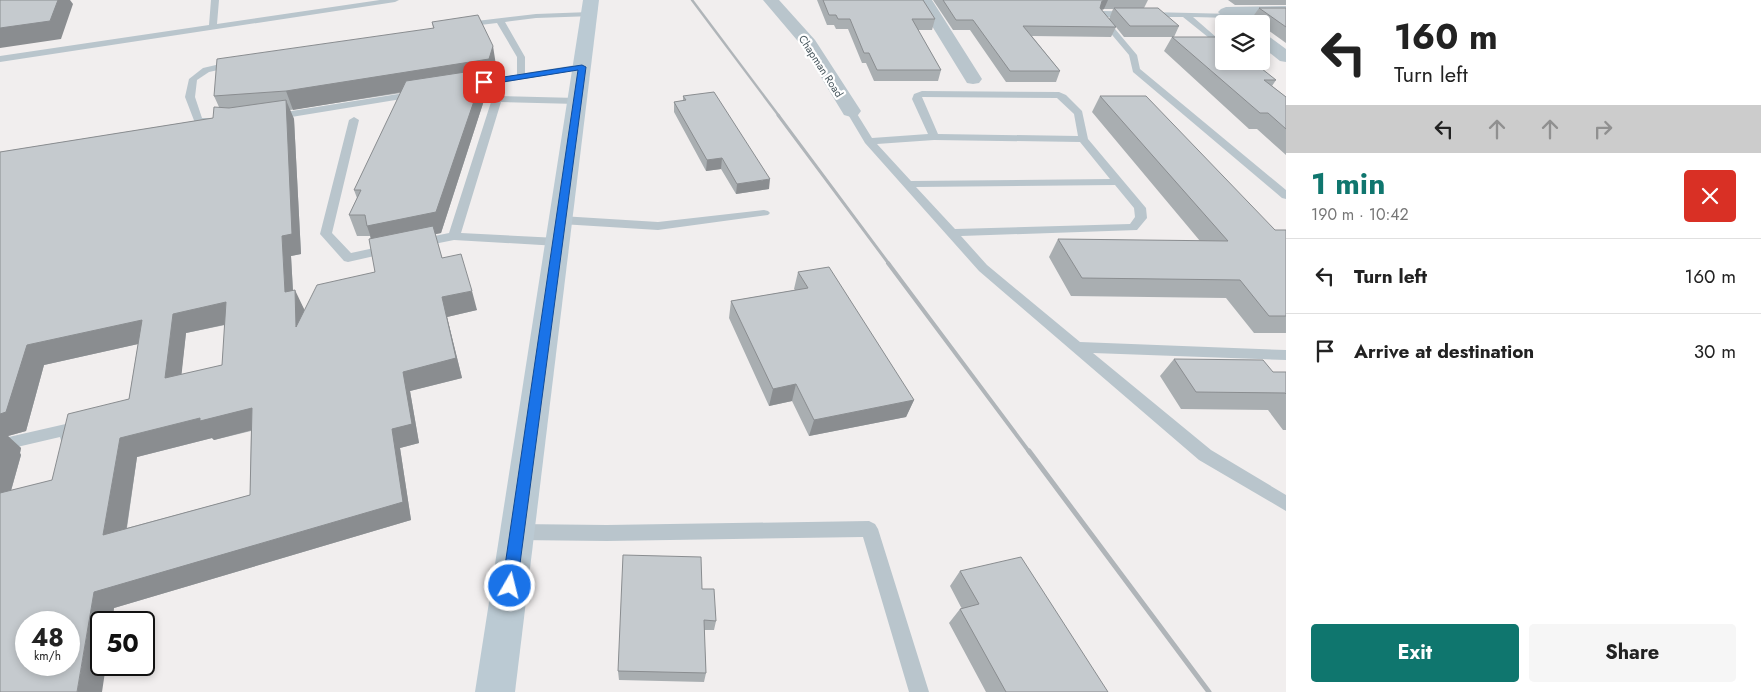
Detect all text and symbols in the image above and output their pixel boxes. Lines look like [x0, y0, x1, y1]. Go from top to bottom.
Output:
text: 160 m [1394, 12, 1498, 62]
map controls [1215, 15, 1270, 70]
button: layers [1215, 15, 1270, 70]
icon: left [1311, 20, 1376, 85]
street label: Chapman Road [795, 32, 847, 100]
text: Turn left [1394, 58, 1468, 90]
pin [463, 61, 505, 103]
icon: arrive [470, 68, 498, 96]
icon: left [1430, 115, 1458, 143]
icon: ahead [1483, 115, 1511, 143]
icon: ahead [1536, 115, 1564, 143]
icon: right [1589, 115, 1617, 143]
text: 1 min [1311, 162, 1385, 205]
button: close [1684, 170, 1736, 222]
text: 190 m · 10:42 [1311, 203, 1409, 226]
icon: left [1311, 262, 1339, 290]
text: Turn left [1354, 263, 1427, 290]
text: 160 m [1685, 263, 1736, 290]
icon: arrive [1311, 337, 1339, 365]
text: Arrive at destination [1354, 338, 1534, 365]
text: 30 m [1694, 338, 1736, 365]
position arrow [483, 559, 535, 611]
speed limit sign: 50 [90, 611, 155, 676]
text: 48 [31, 619, 64, 655]
button: Exit [1311, 624, 1519, 682]
button: Share [1529, 624, 1736, 682]
text: km/h [34, 647, 61, 665]

